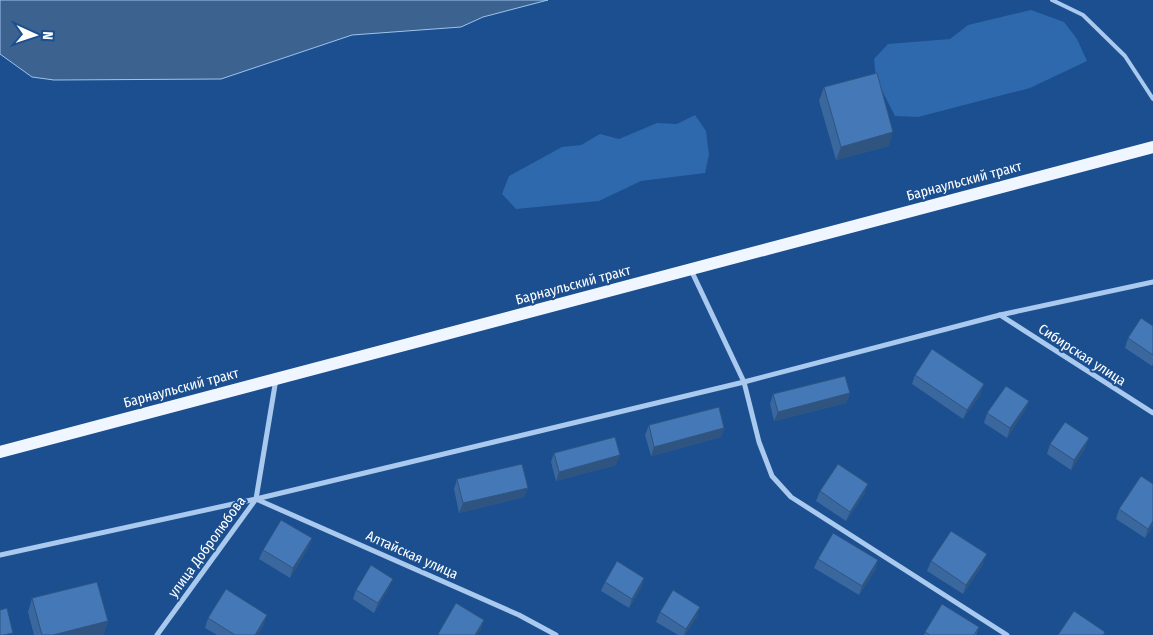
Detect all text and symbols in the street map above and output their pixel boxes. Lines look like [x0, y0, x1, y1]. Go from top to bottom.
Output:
north arrow [10, 10, 60, 60]
text: N [39, 31, 56, 40]
street label: Барнаульский тракт [905, 157, 1024, 205]
street label: Барнаульский тракт [514, 261, 633, 309]
street label: Сибирская улица [1035, 320, 1129, 390]
street label: Барнаульский тракт [122, 364, 241, 412]
street label: улица Добролюбова [165, 493, 250, 601]
street label: Алтайская улица [363, 527, 461, 583]

